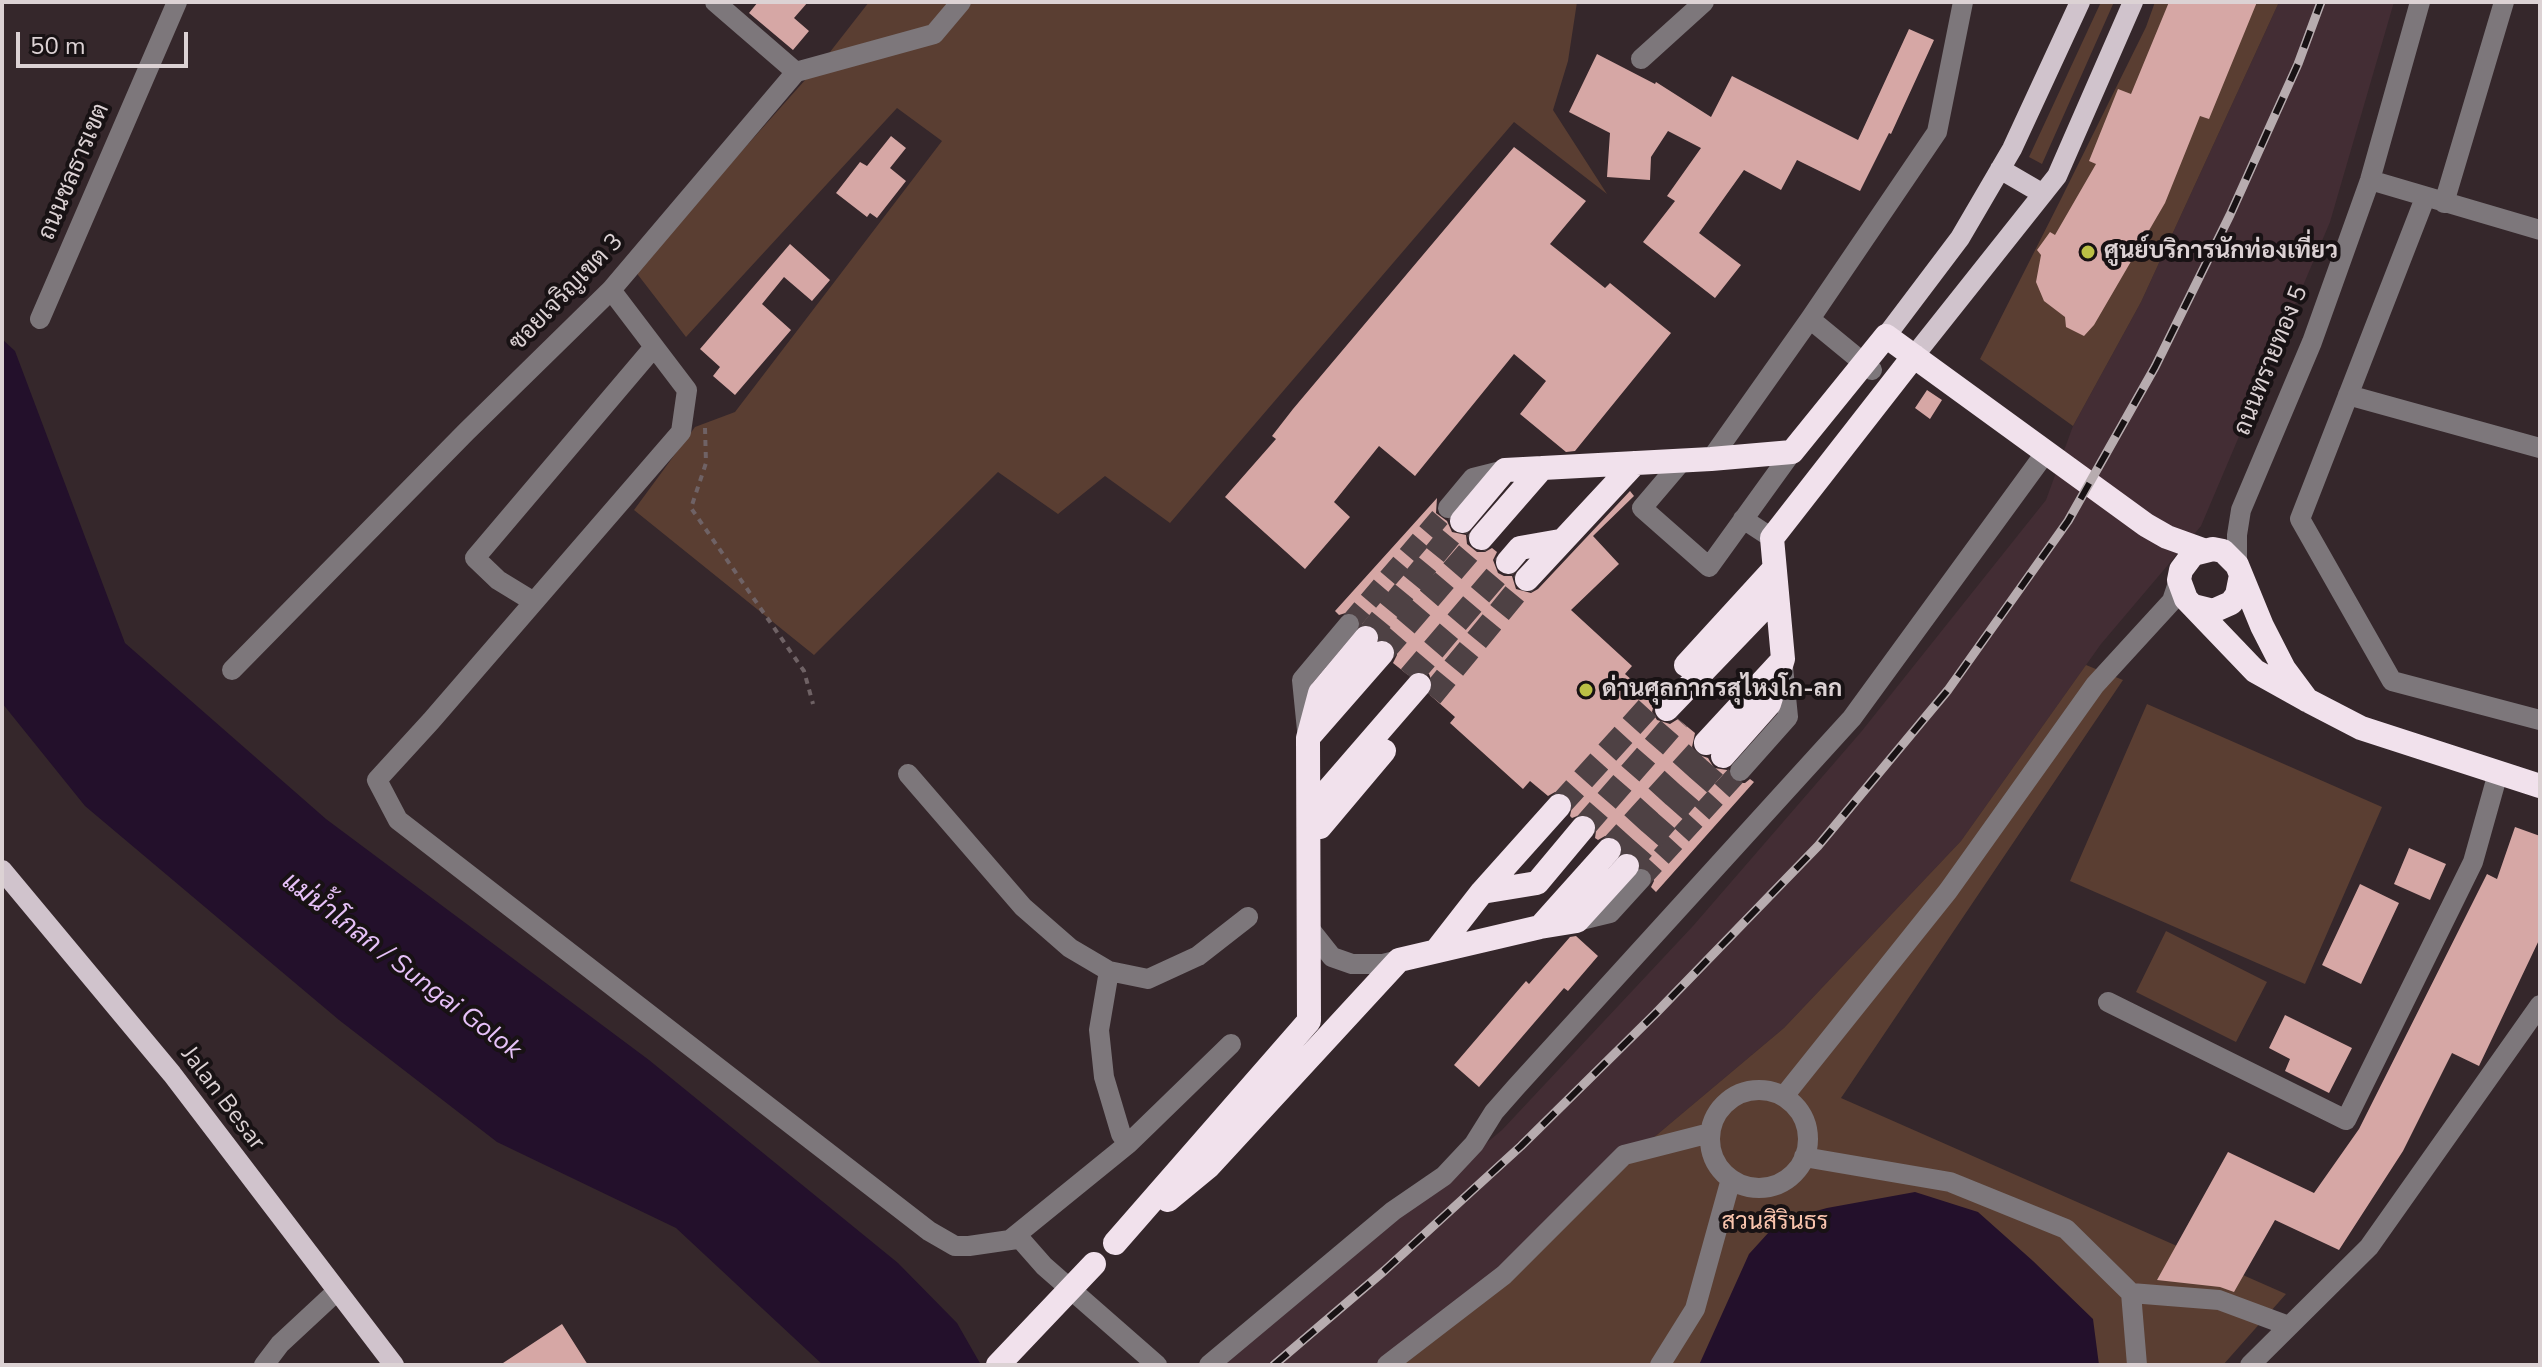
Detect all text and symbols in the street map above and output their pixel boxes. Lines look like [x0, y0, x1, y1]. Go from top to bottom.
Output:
scale bar [20, 16, 192, 66]
text: 50 m [30, 30, 86, 62]
street label: ถนนชลธารเขต [33, 99, 117, 245]
street label: ซอยเจริญเขต 3 [504, 228, 630, 358]
place label: ศูนย์บริการนักท่องเที่ยว [2104, 238, 2338, 266]
marker: ศูนย์บริการนักท่องเที่ยว [2079, 243, 2097, 261]
street label: ถนนทรายทอง 5 [2229, 282, 2315, 440]
place label: ด่านศุลกากรสุไหงโก-ลก [1602, 676, 1842, 704]
marker: ด่านศุลกากรสุไหงโก-ลก [1577, 681, 1595, 699]
water label: แม่น้ำโกลก / Sungai Golok [275, 867, 527, 1067]
street label: Jalan Besar [174, 1042, 270, 1156]
park label: สวนสิรินธร [1722, 1209, 1828, 1237]

